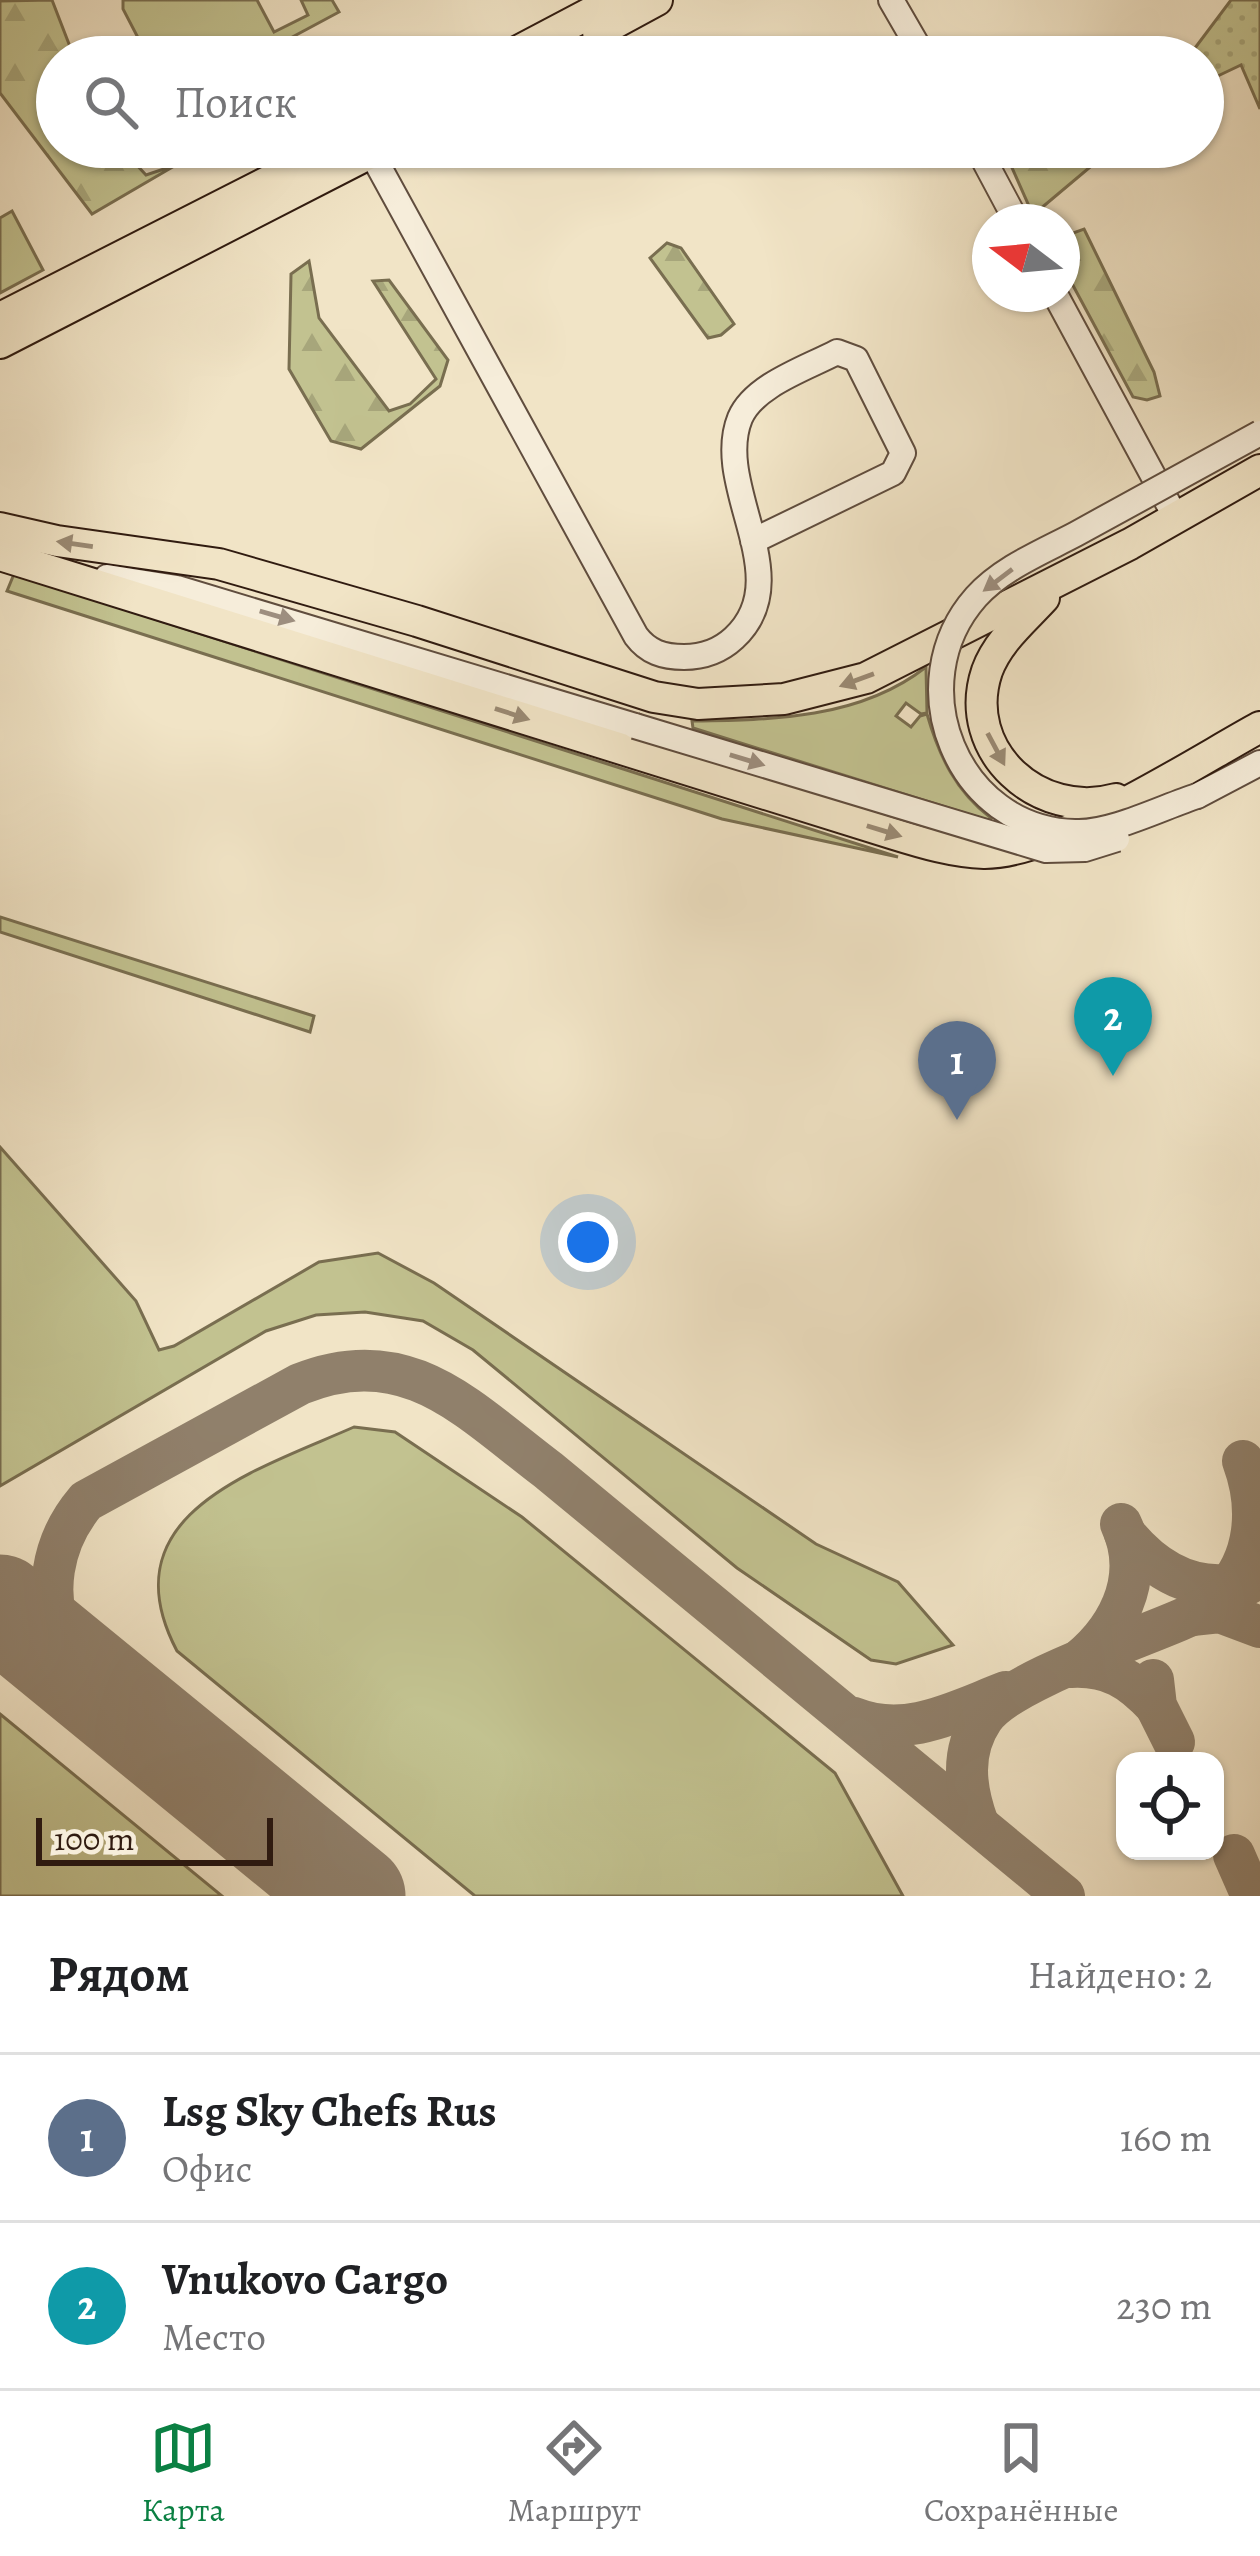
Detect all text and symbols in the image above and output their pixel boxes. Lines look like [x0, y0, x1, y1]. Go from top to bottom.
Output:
search box [36, 36, 1224, 168]
icon: search [78, 69, 144, 135]
text: Поиск [174, 71, 297, 133]
north arrow [972, 204, 1080, 312]
one-way arrow [56, 534, 93, 553]
one-way arrow [982, 567, 1013, 591]
one-way arrow [259, 608, 296, 626]
one-way arrow [838, 672, 874, 690]
one-way arrow [494, 705, 531, 724]
one-way arrow [985, 732, 1006, 766]
one-way arrow [729, 752, 766, 771]
one-way arrow [866, 823, 903, 841]
pin: 2 [1074, 977, 1152, 1076]
pin: 1 [918, 1021, 996, 1120]
your location [558, 1212, 618, 1272]
map controls [1116, 1752, 1224, 1860]
button: locate [1116, 1752, 1224, 1860]
scale bar [36, 1812, 273, 1865]
text: 100 m [54, 1816, 134, 1861]
text: Рядом [48, 1939, 190, 2009]
text: Найдено: 2 [1028, 1948, 1212, 2001]
text: Lsg Sky Chefs Rus [162, 2080, 497, 2142]
text: 1 [80, 2111, 94, 2164]
text: 160 m [1120, 2111, 1212, 2164]
text: Офис [162, 2142, 252, 2195]
text: Vnukovo Cargo [162, 2248, 448, 2310]
text: 2 [78, 2279, 96, 2332]
text: 230 m [1116, 2279, 1212, 2332]
text: Место [162, 2310, 266, 2363]
tab: Карта [141, 2415, 225, 2532]
tab: Маршрут [507, 2415, 641, 2532]
tab: Сохранённые [924, 2415, 1119, 2532]

